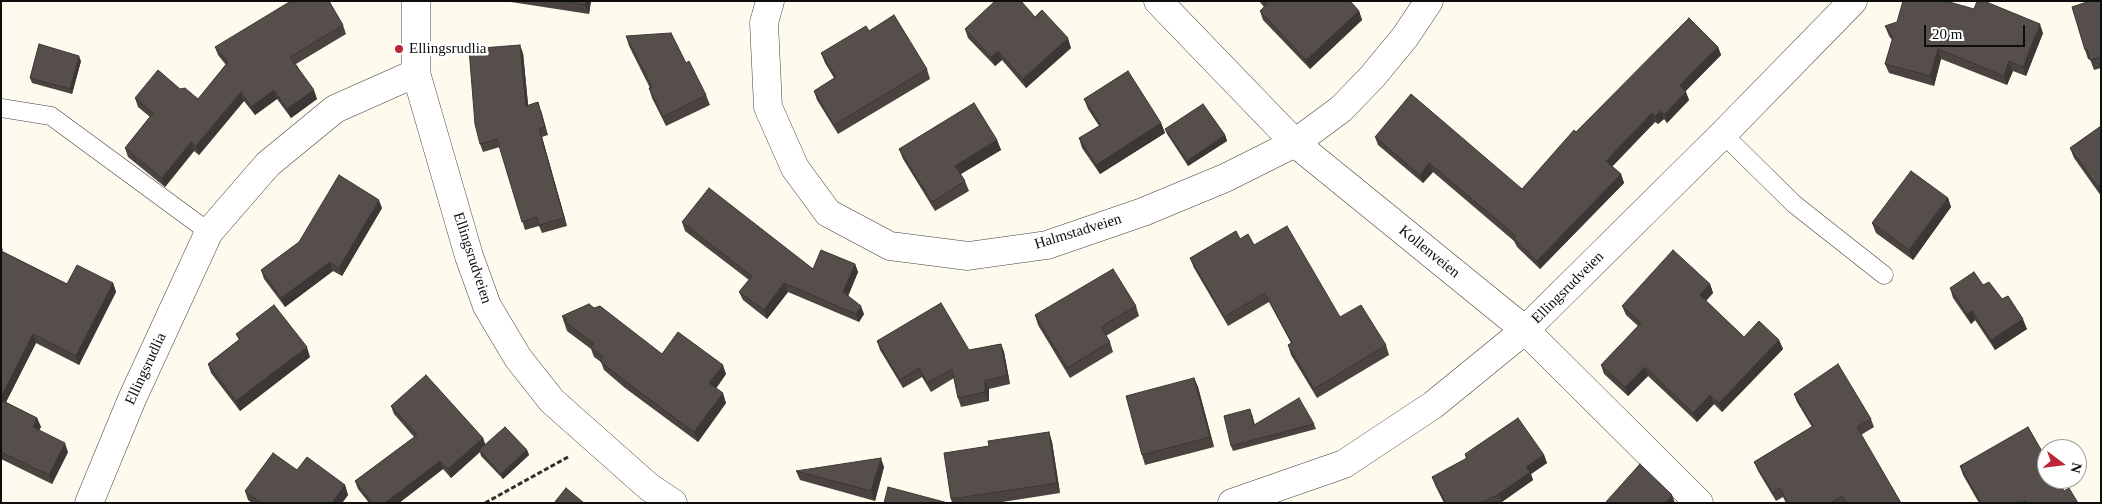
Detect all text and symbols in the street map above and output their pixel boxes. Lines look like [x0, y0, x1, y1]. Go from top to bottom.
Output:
scale bar [1927, 15, 2028, 47]
text: 20 m [1932, 26, 1962, 42]
place label: Ellingsrudlia [409, 40, 486, 58]
marker: Ellingsrudlia [393, 43, 405, 55]
street label: Ellingsrudveien [449, 210, 495, 306]
street label: Halmstadveien [1032, 210, 1124, 254]
street label: Kollenveien [1395, 222, 1463, 282]
street label: Ellingsrudveien [1528, 248, 1608, 328]
street label: Ellingsrudlia [121, 330, 171, 408]
north arrow [2037, 439, 2087, 489]
text: N [2067, 461, 2085, 475]

